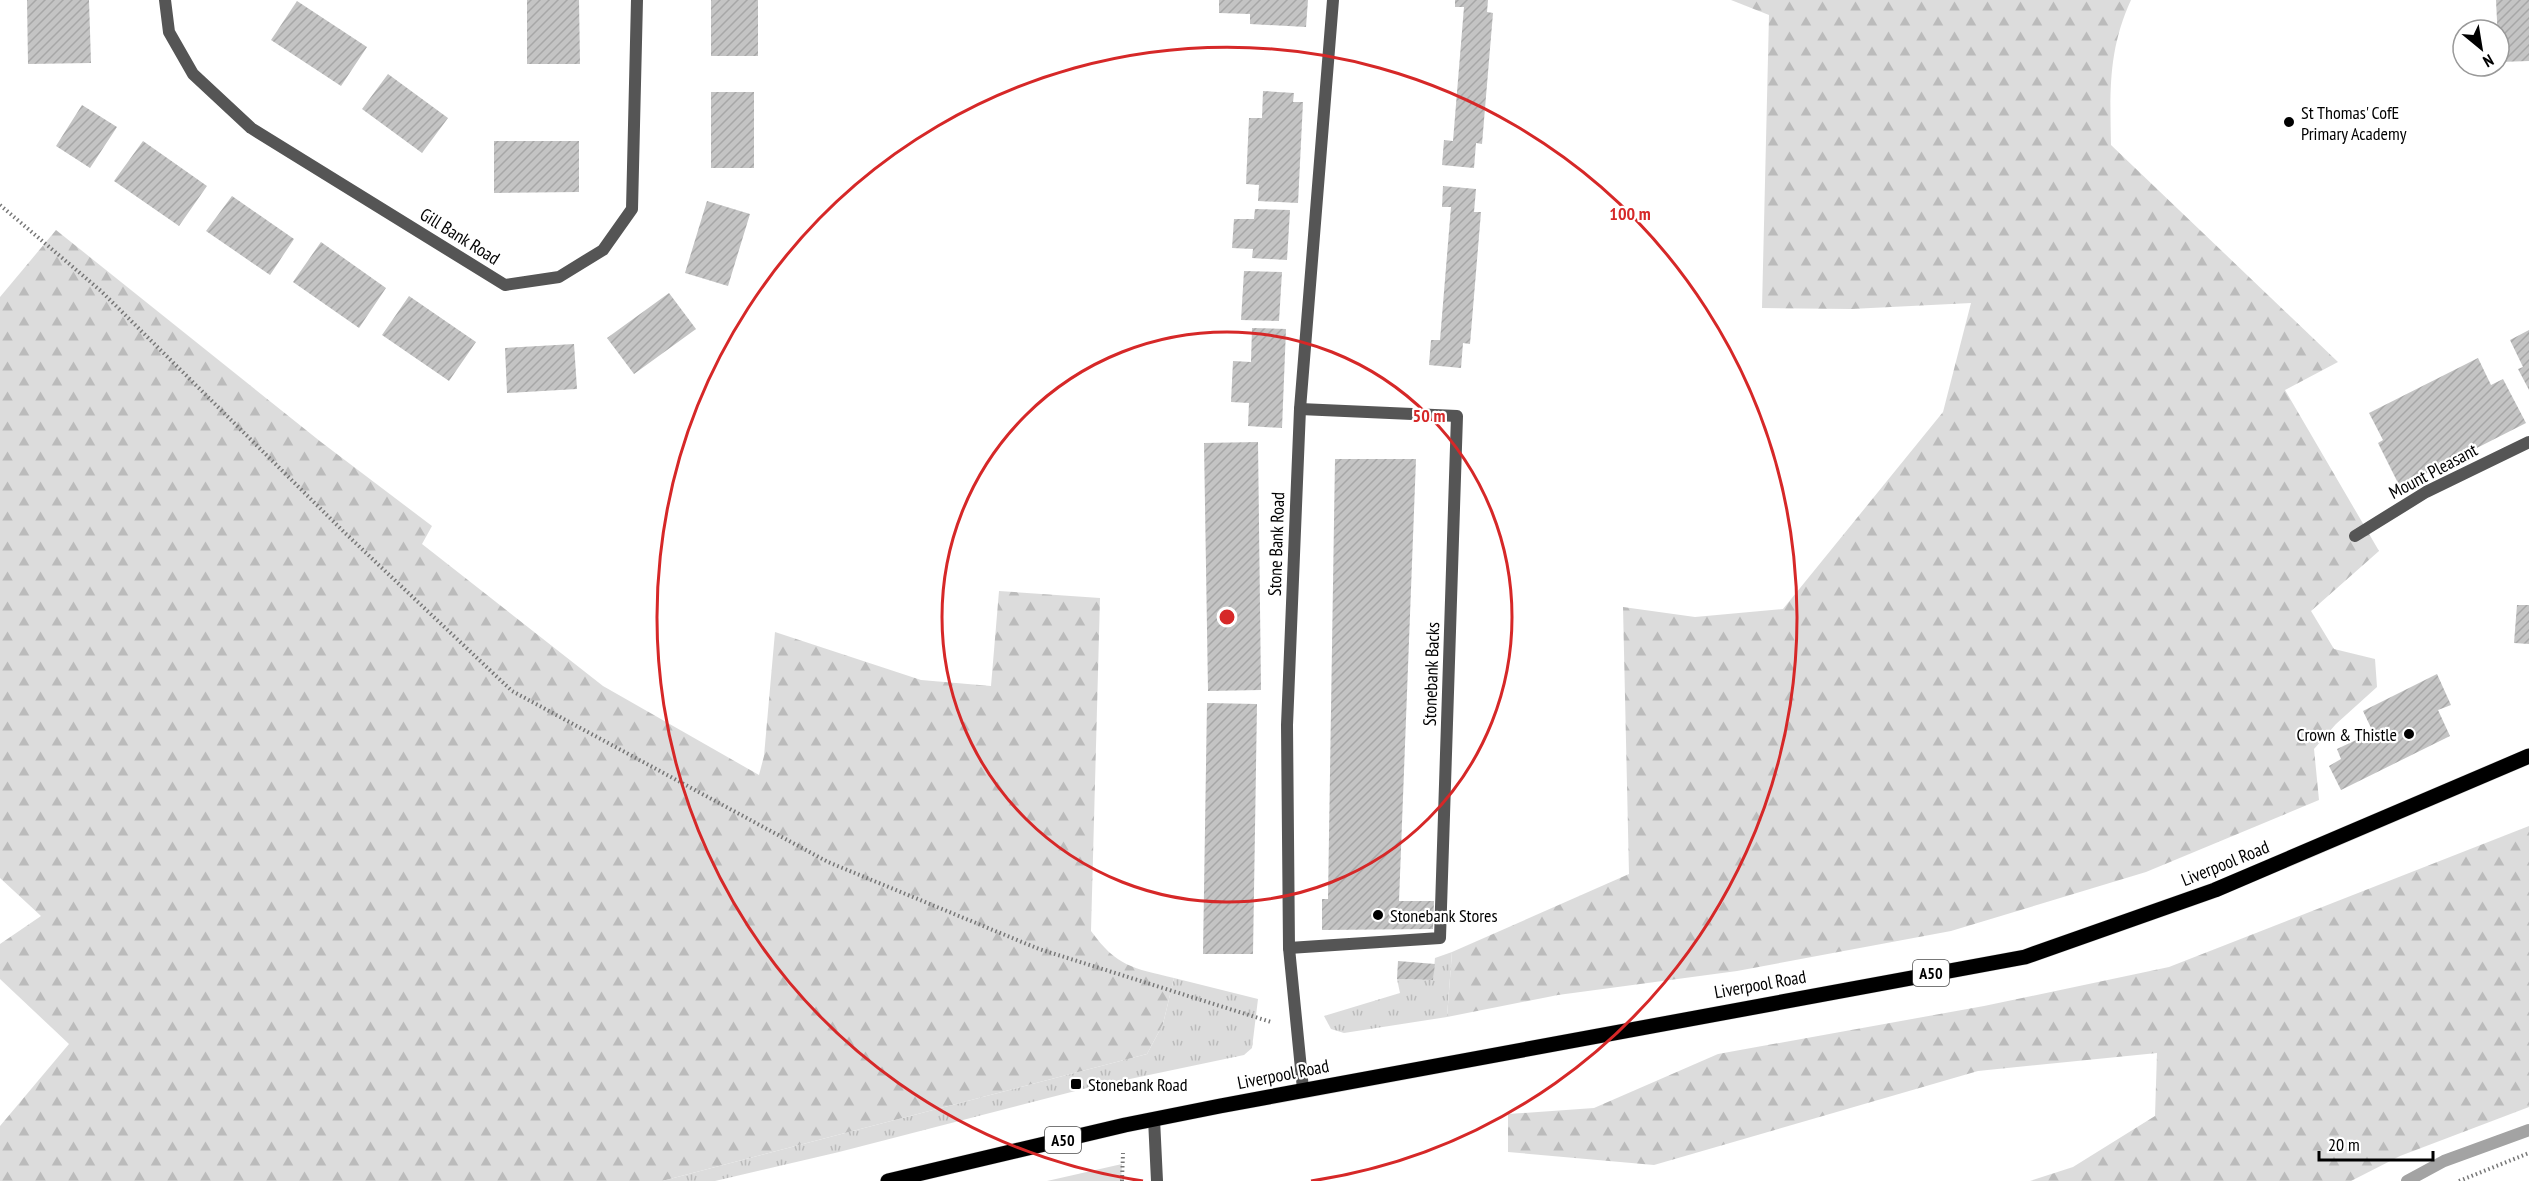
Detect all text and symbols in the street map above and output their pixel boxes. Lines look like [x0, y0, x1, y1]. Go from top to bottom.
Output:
north arrow [2451, 18, 2511, 78]
text: N [2480, 50, 2497, 72]
place label: St Thomas' CofE Primary Academy [2301, 101, 2407, 145]
marker: St Thomas' CofE Primary Academy [2282, 115, 2296, 129]
text: 100 m [1609, 202, 1651, 225]
street label: Gill Bank Road [416, 203, 504, 269]
text: 50 m [1413, 404, 1445, 427]
street label: Mount Pleasant [2385, 438, 2481, 504]
street label: Stone Bank Road [1263, 492, 1289, 596]
centre of rings [1217, 607, 1237, 627]
street label: Stonebank Backs [1418, 622, 1444, 726]
place label: Crown & Thistle [2296, 723, 2397, 746]
marker: Crown & Thistle [2402, 727, 2416, 741]
street label: Liverpool Road [2178, 835, 2272, 891]
place label: Stonebank Stores [1390, 904, 1498, 927]
marker: Stonebank Stores [1371, 908, 1385, 922]
road number: A50 [1913, 960, 1949, 986]
street label: Liverpool Road [1712, 965, 1808, 1003]
street label: Liverpool Road [1235, 1054, 1331, 1094]
place label: Stonebank Road [1088, 1073, 1188, 1096]
marker: Stonebank Road [1069, 1077, 1083, 1091]
scale bar [2319, 1124, 2433, 1162]
road number: A50 [1045, 1127, 1081, 1153]
text: 20 m [2328, 1133, 2360, 1156]

